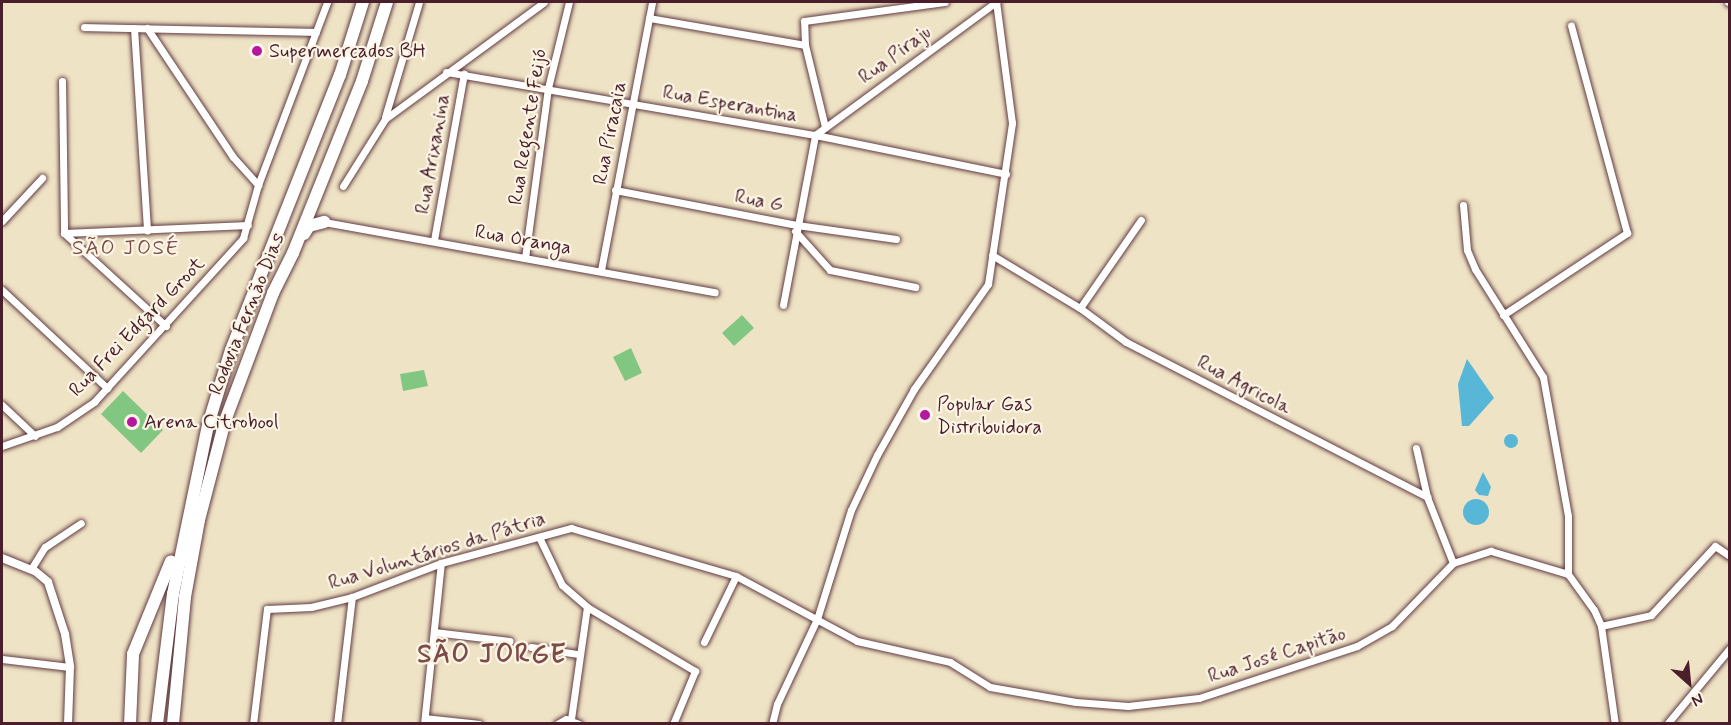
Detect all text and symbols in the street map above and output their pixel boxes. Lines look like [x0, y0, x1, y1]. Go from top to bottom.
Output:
street label: Rua Piraju [853, 20, 937, 90]
place label: Supermercados BH [269, 39, 423, 63]
marker: Supermercados BH [250, 44, 264, 58]
street label: Rua Regente Feijó [504, 48, 552, 206]
street label: Rua Piracaia [588, 80, 632, 186]
street label: Rua Esperantina [660, 80, 800, 128]
street label: Rua Arixanina [410, 91, 456, 217]
street label: Rua G [733, 185, 785, 217]
street label: Rua Oranga [472, 220, 574, 260]
street label: Rodovia Fernão Dias [204, 230, 290, 398]
district label: SÃO JOSÉ [72, 235, 180, 261]
street label: Rua Frei Edgard Groot [64, 252, 210, 402]
street label: Rua Agricola [1194, 351, 1294, 419]
place label: Popular Gas Distribuidora [937, 392, 1042, 439]
marker: Popular Gas Distribuidora [918, 408, 932, 422]
place label: Arena Citrobool [144, 410, 276, 434]
marker: Arena Citrobool [125, 415, 139, 429]
street label: Rua Voluntários da Pátria [328, 507, 546, 595]
street label: Rua José Capitão [1205, 621, 1349, 689]
district label: SÃO JORGE [415, 640, 569, 672]
north arrow [1659, 653, 1719, 713]
text: N [1688, 688, 1707, 711]

